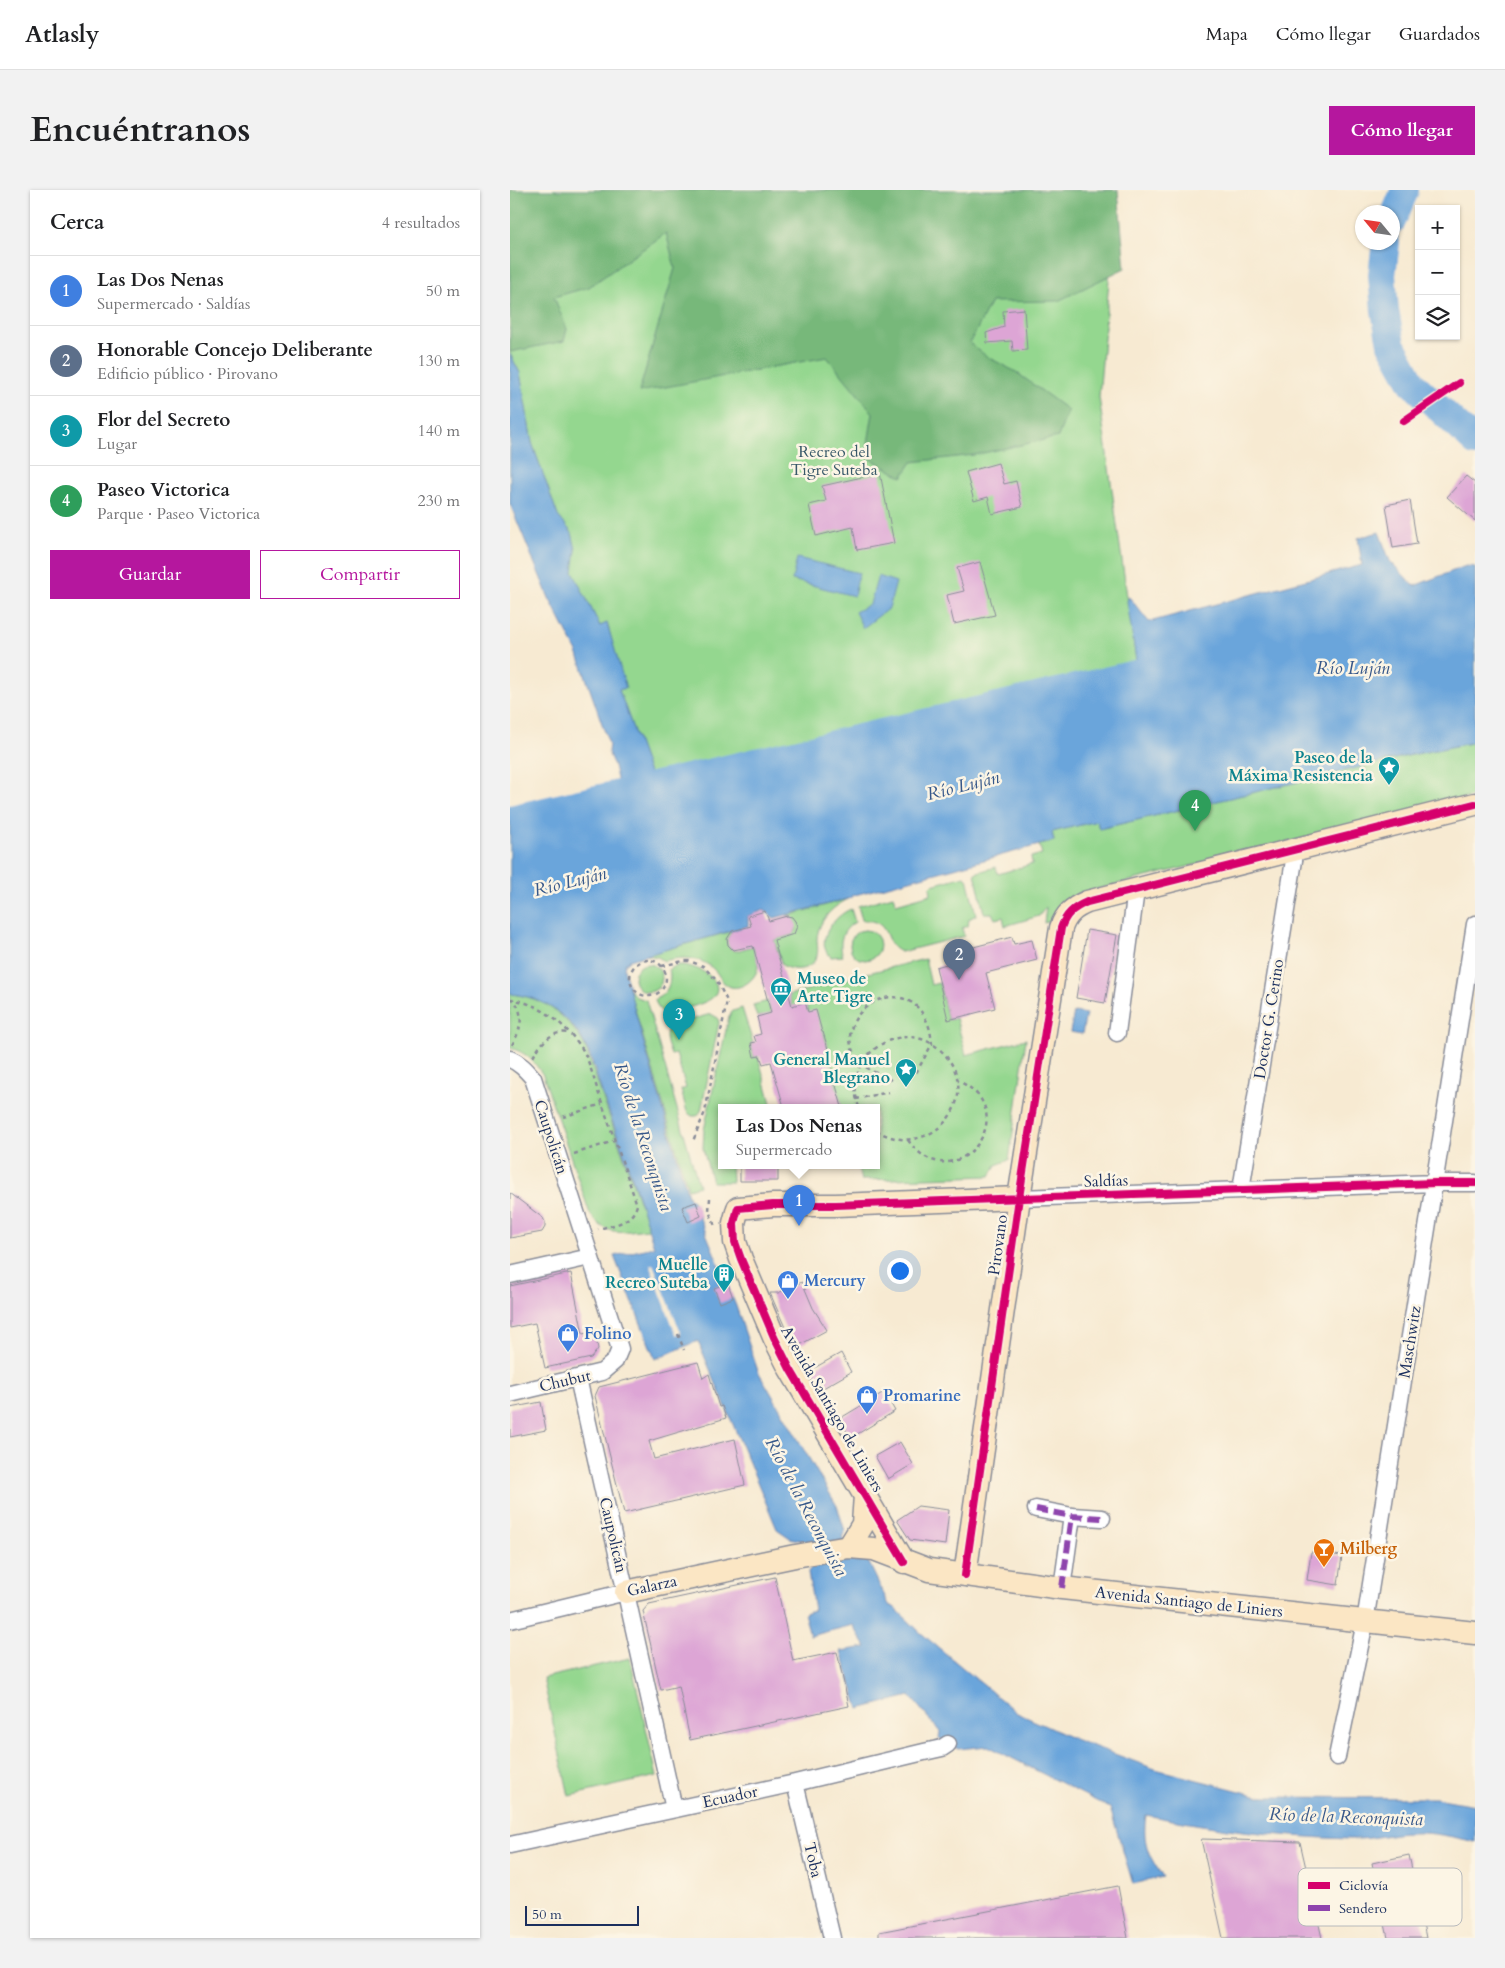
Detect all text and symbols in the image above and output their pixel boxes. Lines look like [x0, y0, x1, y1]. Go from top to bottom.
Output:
text: Atlasly [25, 18, 99, 51]
text: Mapa [1206, 22, 1248, 47]
text: Cómo llegar [1276, 22, 1371, 47]
text: Guardados [1399, 22, 1480, 47]
text: Encuéntranos [30, 106, 251, 154]
button: Cómo llegar [1329, 106, 1475, 155]
north arrow [1355, 205, 1400, 250]
map controls [1415, 205, 1460, 340]
button: + [1415, 205, 1460, 250]
text: Cerca [50, 208, 104, 237]
text: 4 resultados [382, 212, 460, 234]
button: − [1415, 250, 1460, 295]
text: Las Dos Nenas [97, 267, 224, 293]
text: 1 [62, 280, 70, 302]
text: 50 m [426, 280, 460, 302]
text: Supermercado · Saldías [97, 293, 250, 315]
button: layers [1415, 295, 1460, 340]
text: Honorable Concejo Deliberante [97, 337, 373, 363]
text: 2 [62, 350, 70, 372]
text: 130 m [418, 350, 460, 372]
text: Edificio público · Pirovano [97, 363, 278, 385]
text: Flor del Secreto [97, 407, 230, 433]
text: 3 [62, 420, 70, 442]
text: 140 m [418, 420, 460, 442]
text: Lugar [97, 433, 137, 455]
park label: Recreo del Tigre Suteba [790, 441, 878, 481]
text: Paseo Victorica [97, 477, 230, 503]
text: 4 [62, 490, 70, 512]
text: 230 m [418, 490, 460, 512]
text: Parque · Paseo Victorica [97, 503, 260, 525]
button: Guardar [50, 550, 250, 599]
button: Compartir [260, 550, 460, 599]
water label: Río Luján [1316, 656, 1390, 681]
place label: Paseo de la Máxima Resistencia [1228, 747, 1373, 787]
place icon: Paseo de la Máxima Resistencia [1377, 755, 1401, 786]
water label: Río Luján [924, 765, 1002, 807]
pin: 4 [1179, 790, 1211, 831]
water label: Río Luján [531, 861, 609, 903]
pin: 2 [943, 939, 975, 980]
street label: Doctor G. Cerino [1249, 957, 1289, 1081]
place label: Museo de Arte Tigre [797, 968, 873, 1008]
museum icon: Museo de Arte Tigre [769, 976, 793, 1007]
pin: 3 [663, 999, 695, 1040]
place label: General Manuel Blegrano [773, 1049, 890, 1089]
place icon: General Manuel Blegrano [894, 1057, 918, 1088]
water label: Río de la Reconquista [607, 1060, 679, 1214]
street label: Caupolicán [529, 1097, 573, 1177]
popup [718, 1104, 880, 1169]
text: Las Dos Nenas [736, 1113, 862, 1139]
text: Supermercado [736, 1139, 832, 1161]
street label: Saldías [1083, 1169, 1129, 1193]
pin: 1 [783, 1185, 815, 1226]
street label: Pirovano [983, 1213, 1013, 1277]
place label: Muelle Recreo Suteba [605, 1254, 708, 1294]
your location [887, 1258, 913, 1284]
building icon: Muelle Recreo Suteba [712, 1262, 736, 1293]
shop icon: Mercury [776, 1269, 800, 1300]
place label: Mercury [804, 1270, 866, 1292]
street label: Maschwitz [1393, 1304, 1427, 1380]
shop icon: Folino [556, 1322, 580, 1353]
street label: Avenida Santiago de Liniers [775, 1322, 889, 1496]
place label: Folino [584, 1323, 632, 1345]
street label: Chubut [537, 1364, 593, 1398]
shop icon: Promarine [855, 1384, 879, 1415]
place label: Promarine [883, 1385, 961, 1407]
water label: Río de la Reconquista [759, 1433, 853, 1581]
street label: Caupolicán [594, 1495, 632, 1575]
bar icon: Milberg [1312, 1537, 1336, 1568]
place label: Milberg [1340, 1538, 1397, 1560]
street label: Galarza [625, 1570, 679, 1602]
street label: Avenida Santiago de Liniers [1094, 1581, 1284, 1623]
street label: Ecuador [700, 1780, 760, 1814]
water label: Río de la Reconquista [1268, 1802, 1424, 1832]
street label: Toba [798, 1840, 828, 1880]
legend [1298, 1868, 1462, 1926]
text: Ciclovía [1339, 1876, 1388, 1895]
text: Sendero [1339, 1899, 1387, 1918]
scale bar [525, 1903, 639, 1926]
text: 50 m [532, 1905, 562, 1924]

